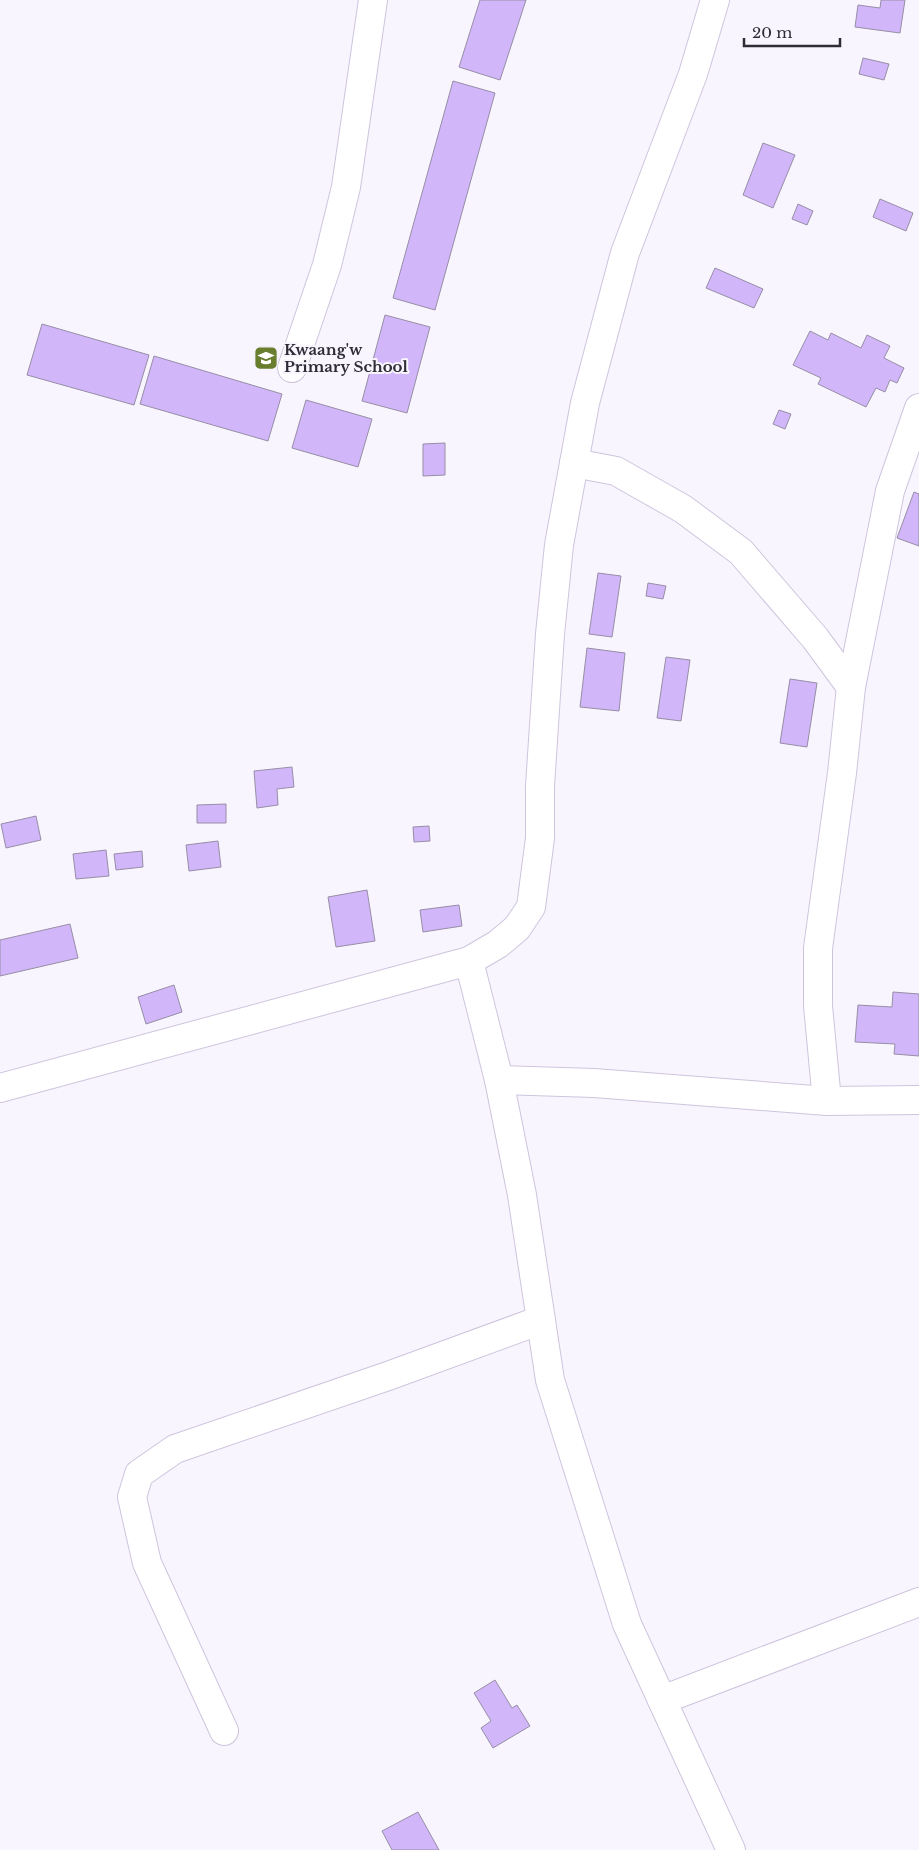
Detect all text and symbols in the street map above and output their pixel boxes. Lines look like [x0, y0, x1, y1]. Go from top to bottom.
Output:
scale bar [744, 15, 840, 47]
text: 20 m [752, 23, 792, 42]
place label: Kwaang'w Primary School [284, 340, 408, 376]
school or university icon: Kwaang'w Primary School [253, 345, 279, 371]

